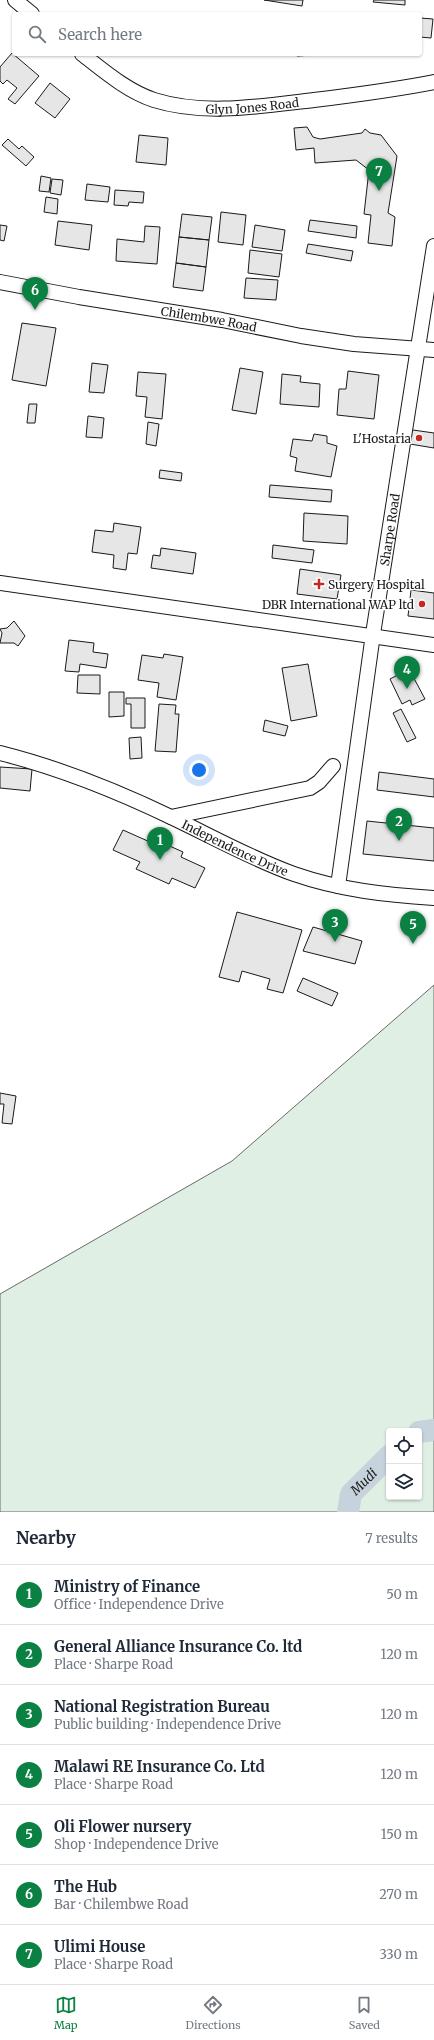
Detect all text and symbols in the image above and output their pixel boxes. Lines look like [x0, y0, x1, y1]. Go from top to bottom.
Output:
search box [12, 12, 422, 56]
icon: search [26, 23, 48, 45]
text: Search here [58, 25, 142, 44]
street label: Glyn Jones Road [205, 94, 300, 116]
pin: 7 [366, 158, 392, 191]
pin: 6 [22, 277, 48, 310]
street label: Chilembwe Road [160, 303, 258, 334]
place label: L'Hostaria [353, 431, 412, 446]
marker: L'Hostaria [414, 433, 424, 443]
street label: Sharpe Road [376, 493, 402, 567]
place label: Surgery Hospital [328, 577, 425, 592]
marker: Surgery Hospital [313, 578, 325, 590]
place label: DBR International WAP ltd [262, 597, 414, 612]
marker: DBR International WAP ltd [417, 599, 427, 609]
pin: 4 [394, 656, 420, 689]
your location [189, 760, 209, 780]
pin: 2 [386, 808, 412, 841]
street label: Independence Drive [180, 816, 290, 879]
pin: 1 [147, 827, 173, 860]
pin: 3 [322, 909, 348, 942]
pin: 5 [400, 911, 426, 944]
map controls [386, 1428, 422, 1500]
button: locate [386, 1428, 422, 1464]
water label: Mudi [346, 1464, 381, 1499]
button: layers [386, 1464, 422, 1500]
text: Nearby [16, 1527, 76, 1549]
text: 7 results [365, 1530, 418, 1547]
text: Ministry of Finance [54, 1577, 200, 1596]
text: 1 [26, 1586, 32, 1603]
text: 50 m [386, 1586, 418, 1603]
text: Office · Independence Drive [54, 1596, 224, 1613]
text: General Alliance Insurance Co. ltd [54, 1637, 302, 1656]
text: 2 [25, 1646, 33, 1663]
text: 120 m [380, 1646, 418, 1663]
text: Place · Sharpe Road [54, 1656, 173, 1673]
text: National Registration Bureau [54, 1697, 270, 1716]
text: 3 [25, 1706, 33, 1723]
text: 120 m [380, 1706, 418, 1723]
text: Public building · Independence Drive [54, 1716, 281, 1733]
text: Malawi RE Insurance Co. Ltd [54, 1757, 265, 1776]
text: 4 [25, 1766, 33, 1783]
text: 120 m [380, 1766, 418, 1783]
text: Place · Sharpe Road [54, 1776, 173, 1793]
text: Oli Flower nursery [54, 1817, 191, 1836]
text: 5 [25, 1826, 33, 1843]
text: 150 m [381, 1826, 418, 1843]
text: Shop · Independence Drive [54, 1836, 219, 1853]
text: The Hub [54, 1877, 117, 1896]
text: 6 [25, 1886, 33, 1903]
text: 270 m [379, 1886, 418, 1903]
text: Bar · Chilembwe Road [54, 1896, 189, 1913]
text: Ulimi House [54, 1937, 145, 1956]
text: 7 [25, 1946, 33, 1963]
text: 330 m [379, 1946, 418, 1963]
text: Place · Sharpe Road [54, 1956, 173, 1973]
tab: Map [54, 1994, 78, 2032]
tab: Directions [186, 1994, 241, 2032]
tab: Saved [349, 1994, 380, 2032]

